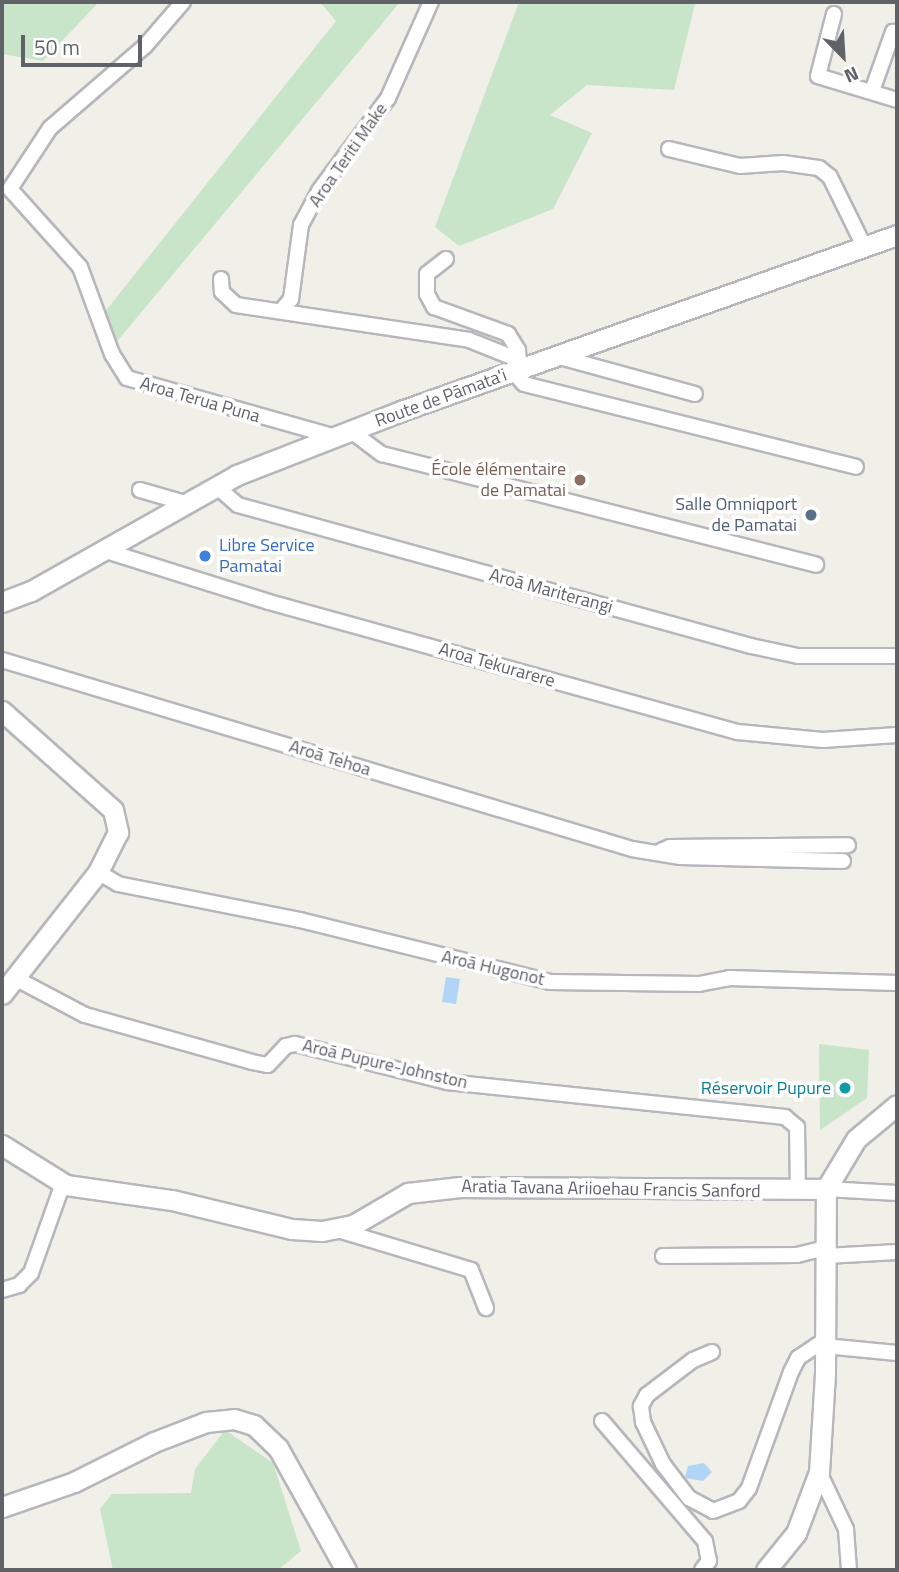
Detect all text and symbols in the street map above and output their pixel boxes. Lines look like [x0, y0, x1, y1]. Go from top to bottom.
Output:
scale bar [24, 21, 145, 65]
north arrow [808, 21, 878, 91]
text: 50 m [34, 31, 80, 63]
text: N [840, 60, 864, 92]
street label: Aroa Teriti Make [304, 99, 392, 211]
street label: Route de Pāmata'i [372, 364, 510, 432]
street label: Aroa Terua Puna [137, 373, 263, 427]
place label: École élémentaire de Pamatai [431, 459, 566, 502]
marker: École élémentaire de Pamatai [572, 472, 588, 488]
place label: Salle Omniqport de Pamatai [675, 494, 797, 536]
marker: Salle Omniqport de Pamatai [803, 507, 819, 523]
place label: Libre Service Pamatai [219, 535, 315, 578]
marker: Libre Service Pamatai [197, 548, 213, 564]
street label: Aroā Mariterangi [487, 564, 615, 618]
street label: Aroa Tekurarere [436, 638, 558, 692]
street label: Aroā Tehoa [287, 735, 373, 781]
street label: Aroā Hugonot [439, 946, 547, 990]
street label: Aroā Pupure-Johnston [300, 1034, 470, 1094]
place label: Réservoir Pupure [701, 1077, 831, 1099]
marker: Réservoir Pupure [837, 1080, 853, 1096]
street label: Aratia Tavana Ariioehau Francis Sanford [461, 1176, 761, 1202]

